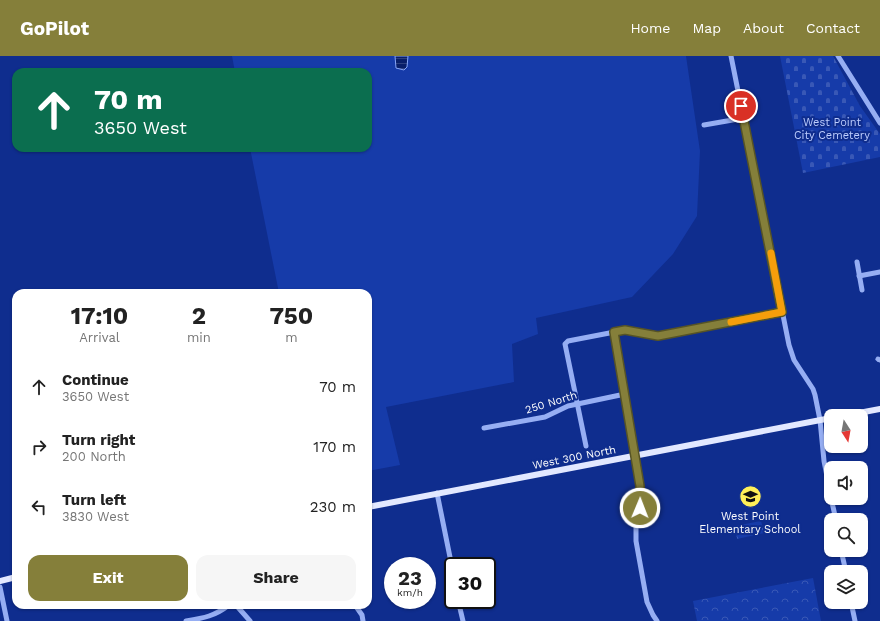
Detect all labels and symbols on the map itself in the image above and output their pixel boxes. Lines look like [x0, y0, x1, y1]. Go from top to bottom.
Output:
pin [724, 89, 758, 123]
park label: West Point City Cemetery [794, 116, 870, 142]
street label: 250 North [524, 388, 579, 417]
north arrow [824, 409, 868, 453]
street label: West 300 North [531, 443, 617, 472]
school or university icon: West Point Elementary School [737, 483, 763, 509]
position arrow [619, 487, 661, 529]
place label: West Point Elementary School [699, 510, 801, 536]
speed limit sign: 30 [444, 557, 496, 609]

